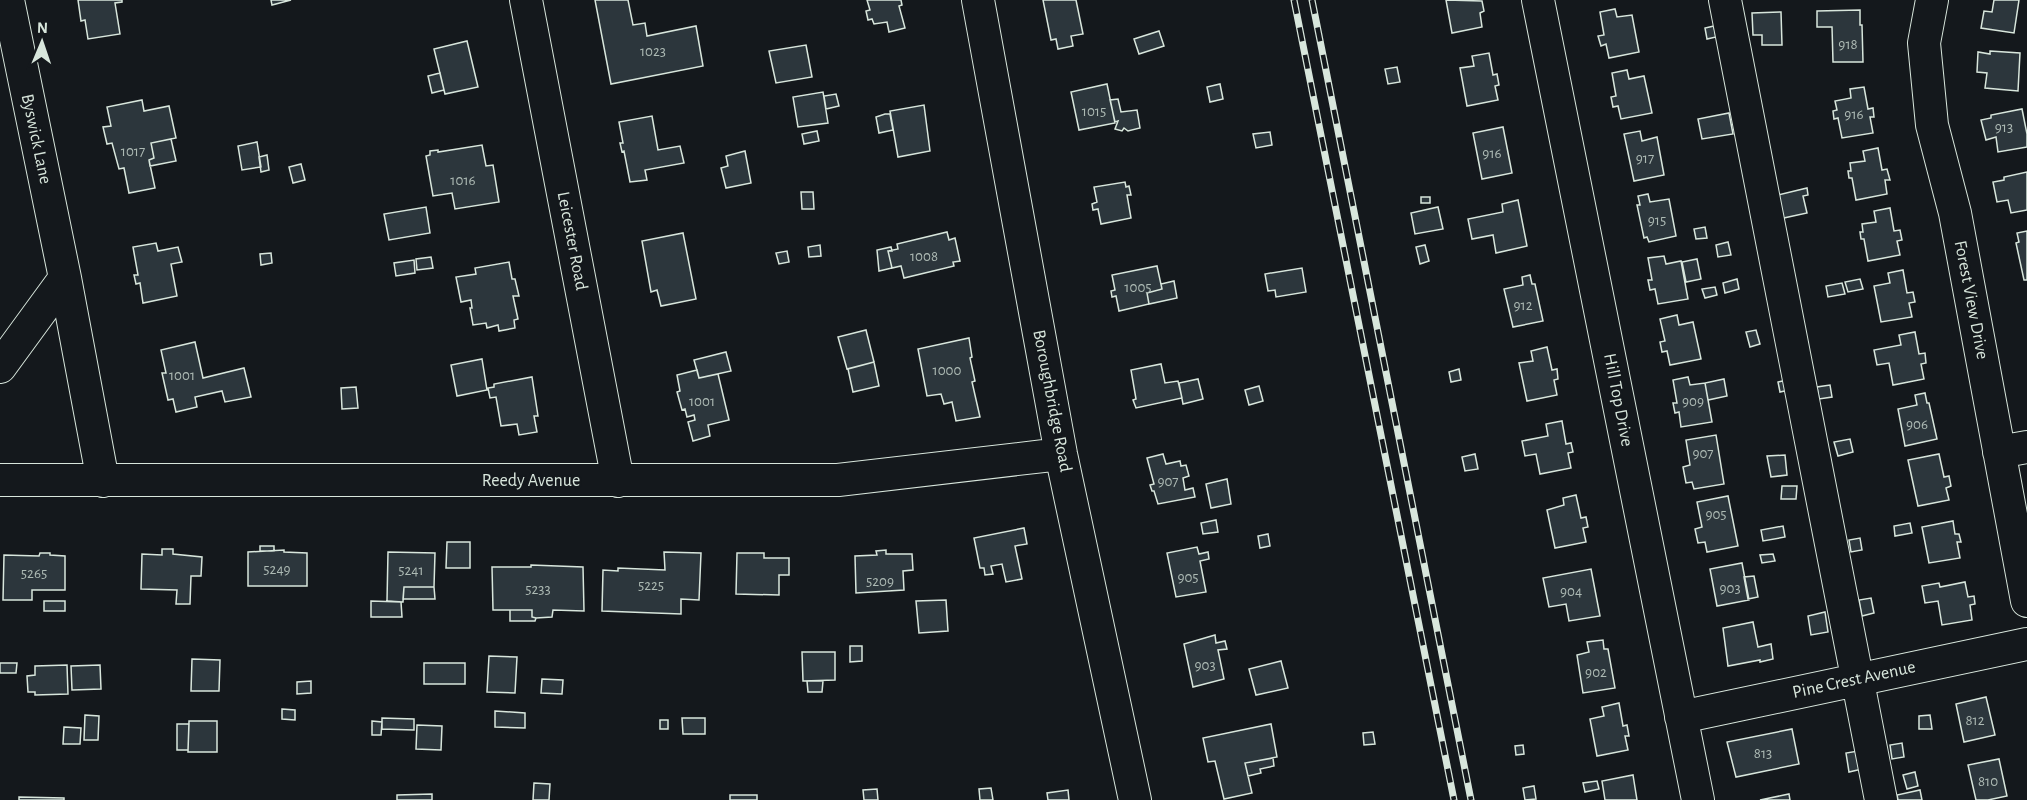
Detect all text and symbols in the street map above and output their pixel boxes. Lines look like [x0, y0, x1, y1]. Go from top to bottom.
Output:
north arrow [12, 12, 72, 72]
text: N [37, 20, 48, 36]
house number: 918 [1838, 37, 1858, 52]
house number: 1023 [640, 44, 666, 59]
street label: Byswick Lane [18, 92, 54, 186]
house number: 1015 [1082, 104, 1106, 119]
house number: 916 [1844, 107, 1864, 122]
house number: 913 [1995, 120, 2013, 135]
house number: 1017 [121, 144, 145, 159]
house number: 916 [1482, 146, 1502, 161]
house number: 917 [1636, 151, 1654, 166]
house number: 1016 [450, 173, 476, 188]
street label: Leicester Road [554, 190, 590, 292]
house number: 915 [1648, 213, 1666, 228]
street label: Forest View Drive [1951, 239, 1991, 361]
house number: 1008 [910, 249, 938, 264]
house number: 1005 [1124, 280, 1152, 295]
house number: 912 [1513, 298, 1533, 313]
street label: Boroughbridge Road [1029, 328, 1075, 474]
street label: Hill Top Drive [1600, 352, 1636, 448]
house number: 1000 [933, 363, 962, 378]
house number: 1001 [169, 368, 195, 383]
house number: 1001 [689, 394, 715, 409]
house number: 909 [1682, 394, 1704, 409]
house number: 906 [1906, 417, 1928, 432]
house number: 907 [1692, 446, 1714, 461]
street label: Reedy Avenue [482, 472, 580, 490]
house number: 907 [1157, 474, 1179, 489]
house number: 905 [1705, 507, 1727, 522]
house number: 5249 [263, 562, 291, 577]
house number: 5241 [398, 563, 424, 578]
house number: 5265 [21, 566, 47, 581]
house number: 905 [1177, 570, 1199, 585]
house number: 5209 [866, 574, 894, 589]
house number: 5225 [638, 578, 664, 593]
house number: 903 [1719, 581, 1741, 596]
house number: 5233 [525, 582, 551, 597]
house number: 904 [1560, 584, 1582, 599]
house number: 903 [1194, 658, 1216, 673]
street label: Pine Crest Avenue [1791, 658, 1917, 702]
house number: 902 [1585, 665, 1607, 680]
house number: 812 [1965, 713, 1985, 728]
house number: 813 [1754, 746, 1772, 761]
house number: 810 [1978, 774, 1998, 789]

